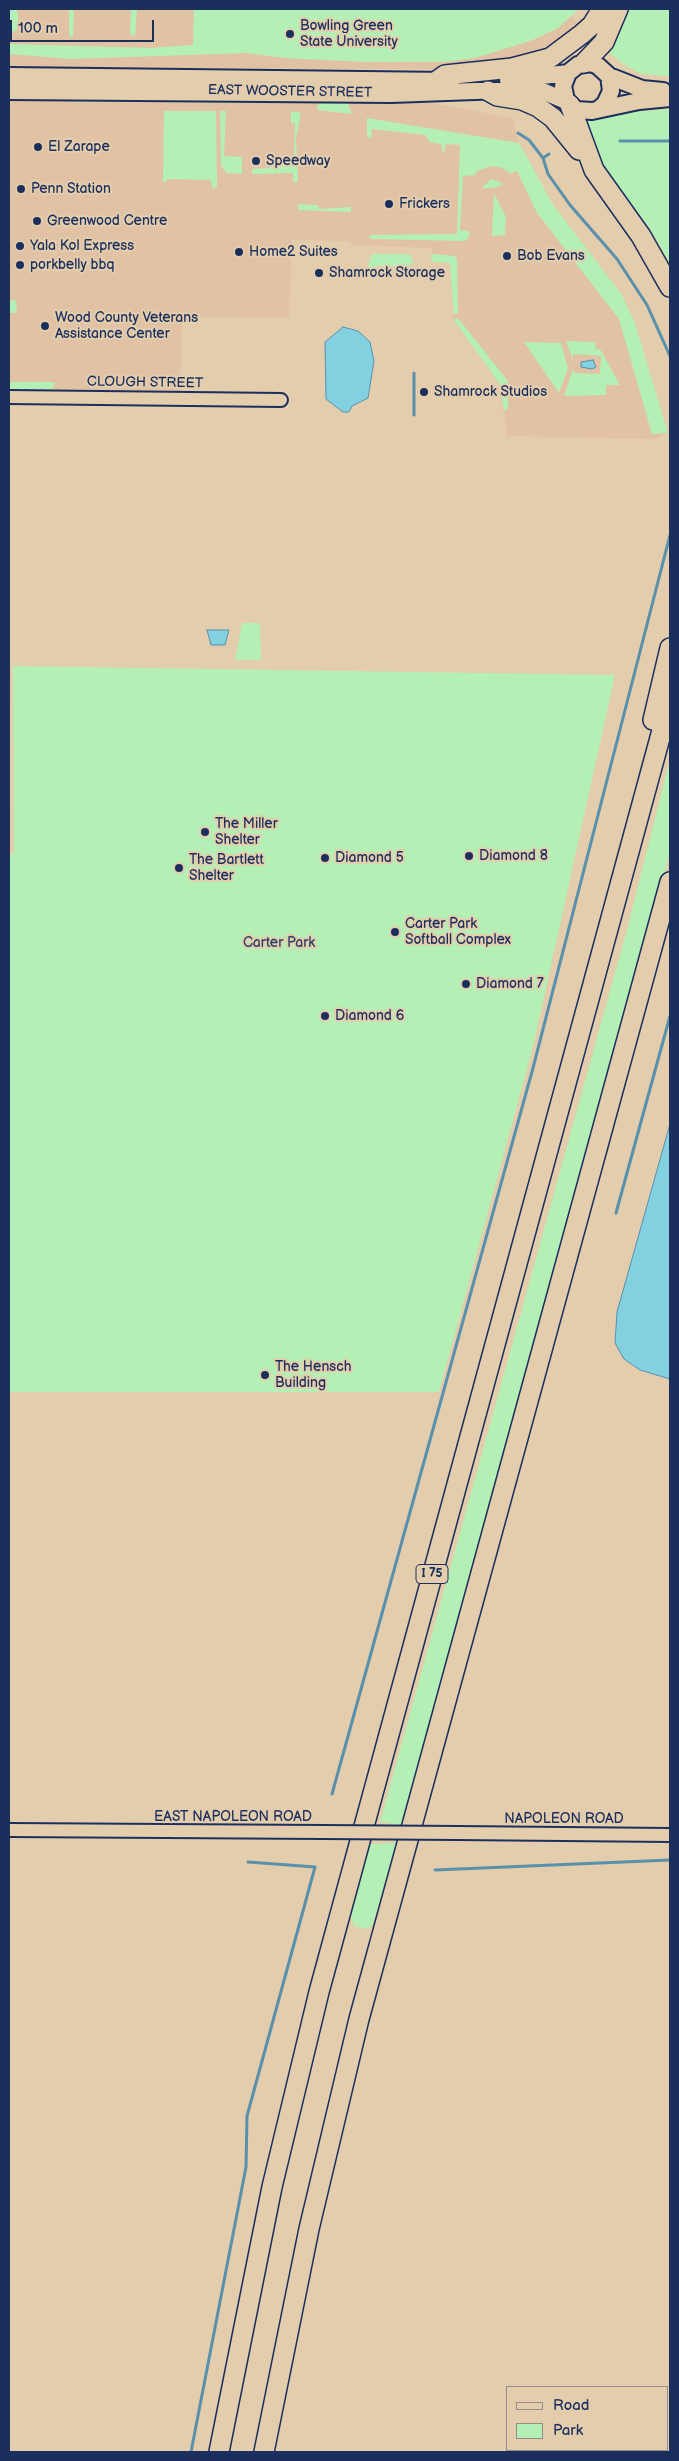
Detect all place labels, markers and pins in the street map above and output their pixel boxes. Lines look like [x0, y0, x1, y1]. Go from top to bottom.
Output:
place label: Bowling Green State University [300, 18, 398, 50]
marker: Bowling Green State University [284, 28, 296, 40]
place label: El Zarape [48, 139, 110, 155]
marker: El Zarape [32, 141, 44, 153]
place label: Speedway [266, 153, 330, 169]
marker: Speedway [250, 155, 262, 167]
place label: Penn Station [31, 181, 111, 197]
marker: Penn Station [15, 183, 27, 195]
place label: Frickers [399, 196, 450, 212]
marker: Frickers [383, 198, 395, 210]
place label: Greenwood Centre [47, 213, 167, 229]
marker: Greenwood Centre [31, 215, 43, 227]
place label: Yala Kol Express [30, 238, 134, 254]
marker: Yala Kol Express [14, 240, 26, 252]
place label: Home2 Suites [249, 244, 338, 260]
marker: Home2 Suites [233, 246, 245, 258]
place label: Bob Evans [517, 248, 585, 264]
marker: Bob Evans [501, 250, 513, 262]
place label: porkbelly bbq [30, 257, 114, 273]
marker: porkbelly bbq [14, 259, 26, 271]
place label: Shamrock Storage [329, 265, 445, 281]
marker: Shamrock Storage [313, 267, 325, 279]
place label: Wood County Veterans Assistance Center [55, 310, 198, 342]
marker: Wood County Veterans Assistance Center [39, 320, 51, 332]
place label: Shamrock Studios [434, 384, 547, 400]
marker: Shamrock Studios [418, 386, 430, 398]
place label: The Miller Shelter [215, 816, 278, 849]
marker: The Miller Shelter [199, 826, 211, 838]
place label: Diamond 8 [479, 848, 548, 864]
place label: Diamond 5 [335, 850, 404, 866]
marker: Diamond 8 [463, 850, 475, 862]
place label: The Bartlett Shelter [189, 852, 264, 884]
marker: Diamond 5 [319, 852, 331, 864]
marker: The Bartlett Shelter [173, 862, 185, 874]
place label: Carter Park Softball Complex [405, 916, 511, 949]
marker: Carter Park Softball Complex [389, 926, 401, 938]
place label: Diamond 7 [476, 976, 544, 992]
marker: Diamond 7 [460, 978, 472, 990]
place label: Diamond 6 [335, 1008, 404, 1024]
marker: Diamond 6 [319, 1010, 331, 1022]
place label: The Hensch Building [275, 1359, 351, 1391]
marker: The Hensch Building [259, 1369, 271, 1381]

